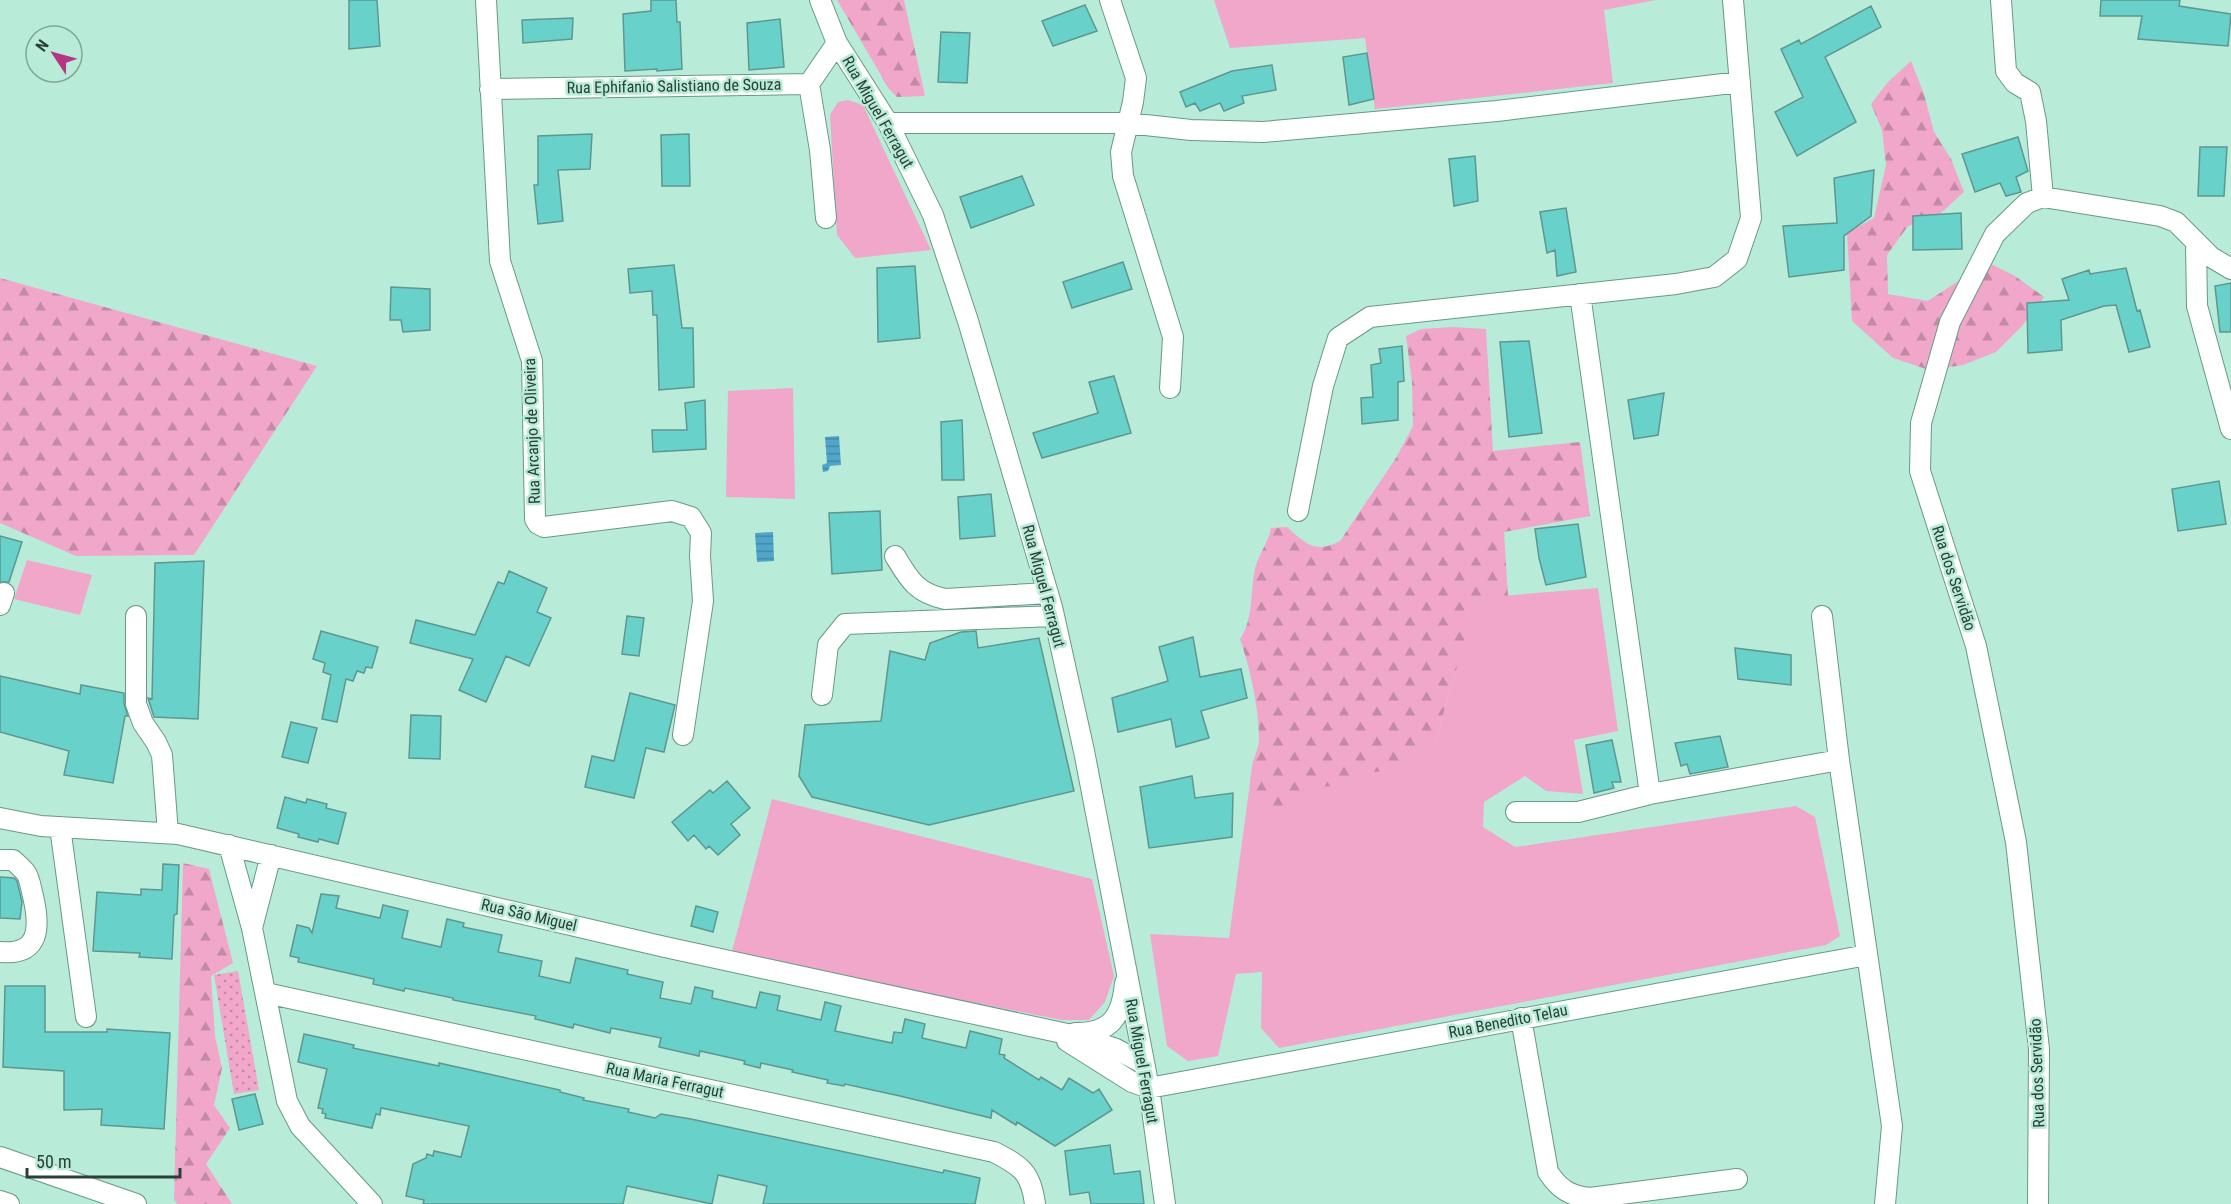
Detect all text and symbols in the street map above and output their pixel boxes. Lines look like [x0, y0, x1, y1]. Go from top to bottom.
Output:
north arrow [24, 24, 84, 84]
text: N [32, 36, 53, 55]
street label: Rua Miguel Ferragut [838, 53, 918, 172]
street label: Rua Ephifanio Salistiano de Souza [567, 75, 781, 97]
street label: Rua Arcanjo de Oliveira [520, 358, 544, 504]
street label: Rua Miguel Ferragut [1018, 523, 1070, 650]
street label: Rua dos Servidão [1928, 523, 1980, 633]
street label: Rua São Miguel [479, 895, 579, 935]
street label: Rua Miguel Ferragut [1122, 997, 1162, 1125]
street label: Rua Benedito Telau [1447, 1000, 1569, 1042]
street label: Rua dos Servidão [2026, 1018, 2048, 1128]
street label: Rua Maria Ferragut [604, 1058, 726, 1102]
scale bar [27, 1141, 180, 1179]
text: 50 m [36, 1151, 71, 1172]

